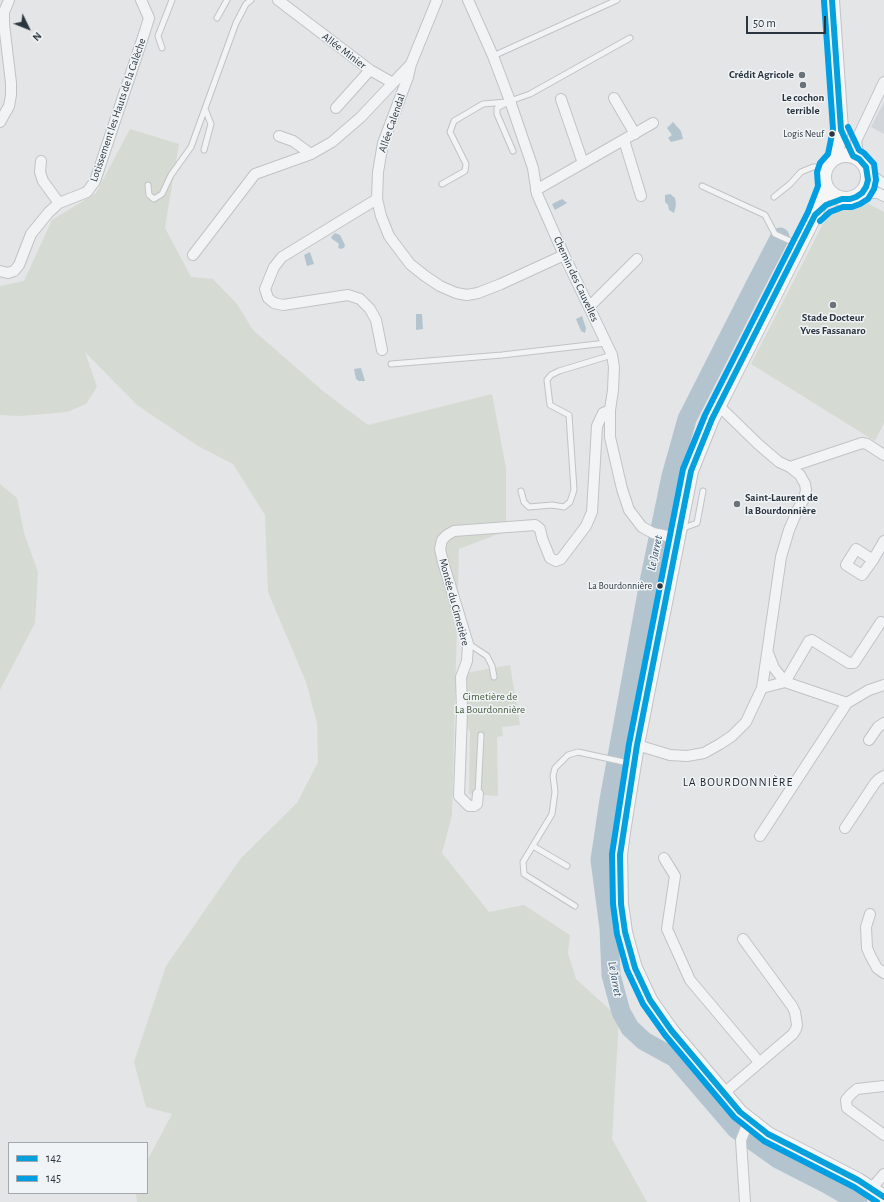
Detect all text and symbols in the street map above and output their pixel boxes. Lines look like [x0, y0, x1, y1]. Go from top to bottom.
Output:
north arrow [8, 8, 48, 48]
scale bar [748, 8, 828, 34]
text: 50 m [753, 17, 776, 29]
text: N [31, 30, 44, 43]
street label: Allée Minier [319, 30, 369, 72]
street label: Lotissement les Hauts de la Calèche [87, 36, 149, 184]
place label: Crédit Agricole [729, 68, 794, 82]
marker: Crédit Agricole [797, 70, 807, 80]
marker: Le cochon terrible [798, 80, 808, 90]
place label: Le cochon terrible [782, 91, 824, 117]
street label: Allée Calendal [376, 92, 408, 154]
place label: Logis Neuf [783, 128, 824, 140]
marker: Logis Neuf [827, 129, 837, 139]
street label: Chemin des Cauvelles [550, 234, 602, 324]
marker: Stade Docteur Yves Fassanaro [828, 300, 838, 310]
place label: Stade Docteur Yves Fassanaro [800, 311, 866, 337]
place label: Saint-Laurent de la Bourdonnière [745, 491, 818, 517]
marker: Saint-Laurent de la Bourdonnière [732, 499, 742, 509]
water label: Le Jarret [644, 534, 666, 572]
street label: Montée du Cimetière [436, 557, 472, 647]
place label: La Bourdonnière [588, 580, 652, 592]
marker: La Bourdonnière [655, 581, 665, 591]
park label: Cimetière de La Bourdonnière [455, 690, 525, 716]
district label: LA BOURDONNIÈRE [683, 775, 793, 789]
water label: Le Jarret [605, 960, 625, 998]
legend [8, 1142, 148, 1194]
text: 142 [46, 1152, 61, 1164]
text: 145 [46, 1172, 61, 1184]

